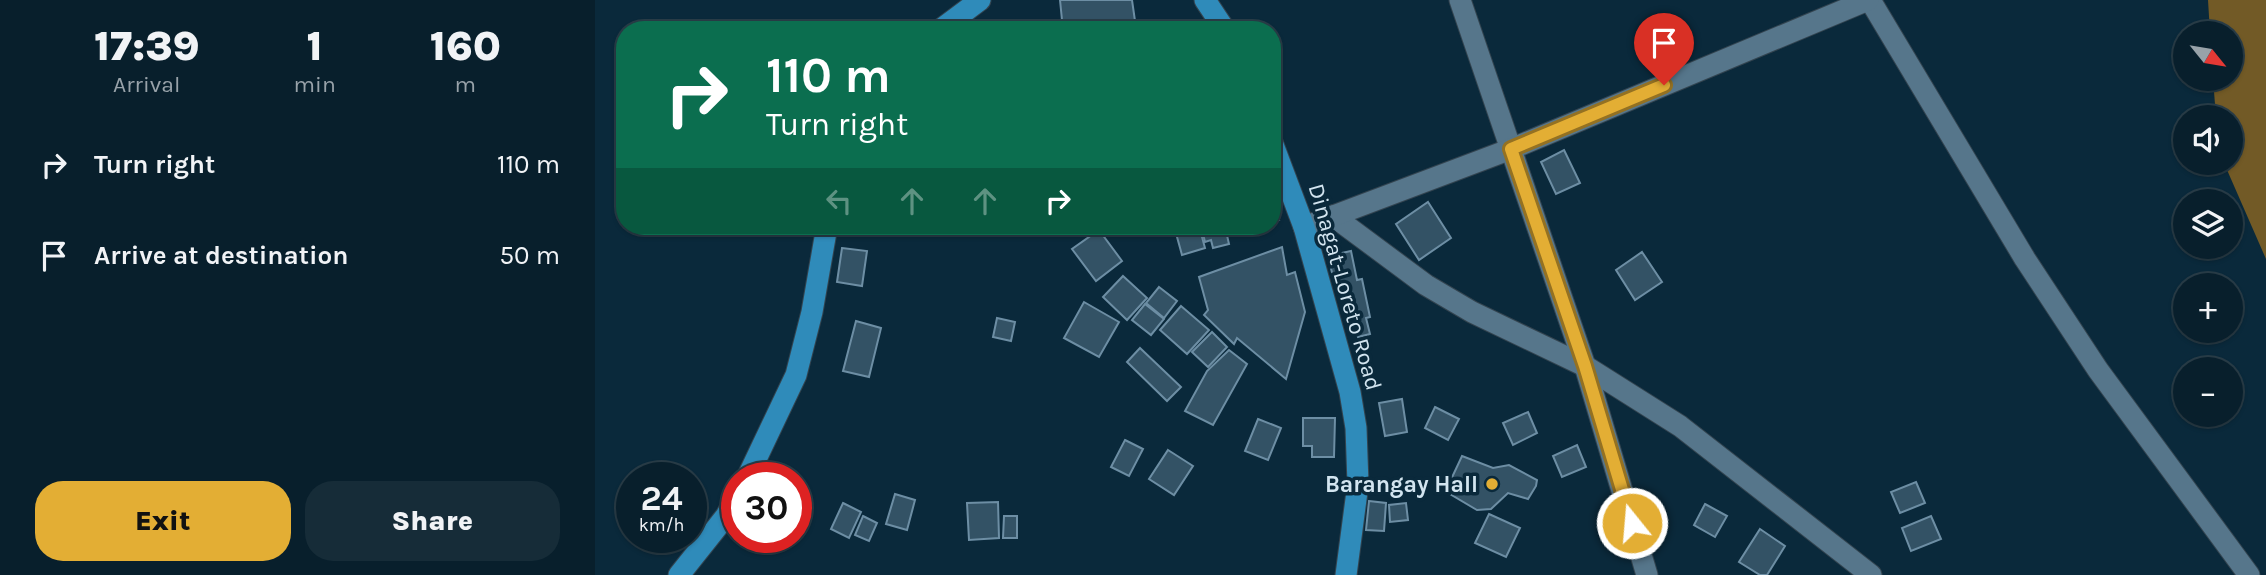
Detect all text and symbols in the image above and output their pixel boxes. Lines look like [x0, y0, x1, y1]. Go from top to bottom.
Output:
pin [1634, 13, 1694, 85]
text: 17:39 [94, 21, 200, 71]
text: 1 [307, 21, 323, 71]
text: 160 [430, 21, 501, 71]
north arrow [2173, 21, 2243, 91]
map controls [2173, 21, 2243, 427]
icon: arrive [1645, 24, 1683, 62]
text: 110 m [766, 47, 891, 104]
icon: right [651, 49, 742, 140]
text: Arrival [113, 71, 180, 98]
text: min [294, 71, 336, 98]
text: m [455, 71, 476, 98]
button: sound [2173, 105, 2243, 175]
text: Turn right [766, 106, 908, 143]
icon: right [35, 146, 73, 184]
text: Turn right [94, 149, 215, 180]
text: 110 m [497, 149, 560, 180]
street label: Dinagat-Loreto Road [1303, 180, 1387, 394]
icon: left [820, 182, 858, 220]
icon: ahead [893, 182, 931, 220]
icon: ahead [966, 182, 1004, 220]
icon: right [1039, 182, 1077, 220]
button: layers [2173, 189, 2243, 259]
icon: arrive [35, 237, 73, 275]
text: Arrive at destination [94, 240, 348, 271]
text: 50 m [499, 240, 560, 271]
button: + [2173, 273, 2243, 343]
button: − [2173, 357, 2243, 427]
speed limit sign: 30 [721, 462, 812, 553]
place label: Barangay Hall [1325, 471, 1478, 498]
marker: Barangay Hall [1484, 476, 1500, 492]
text: 24 [641, 478, 683, 519]
button: Exit [35, 481, 291, 561]
button: Share [305, 481, 560, 561]
position arrow [1595, 486, 1669, 560]
text: km/h [639, 514, 684, 536]

